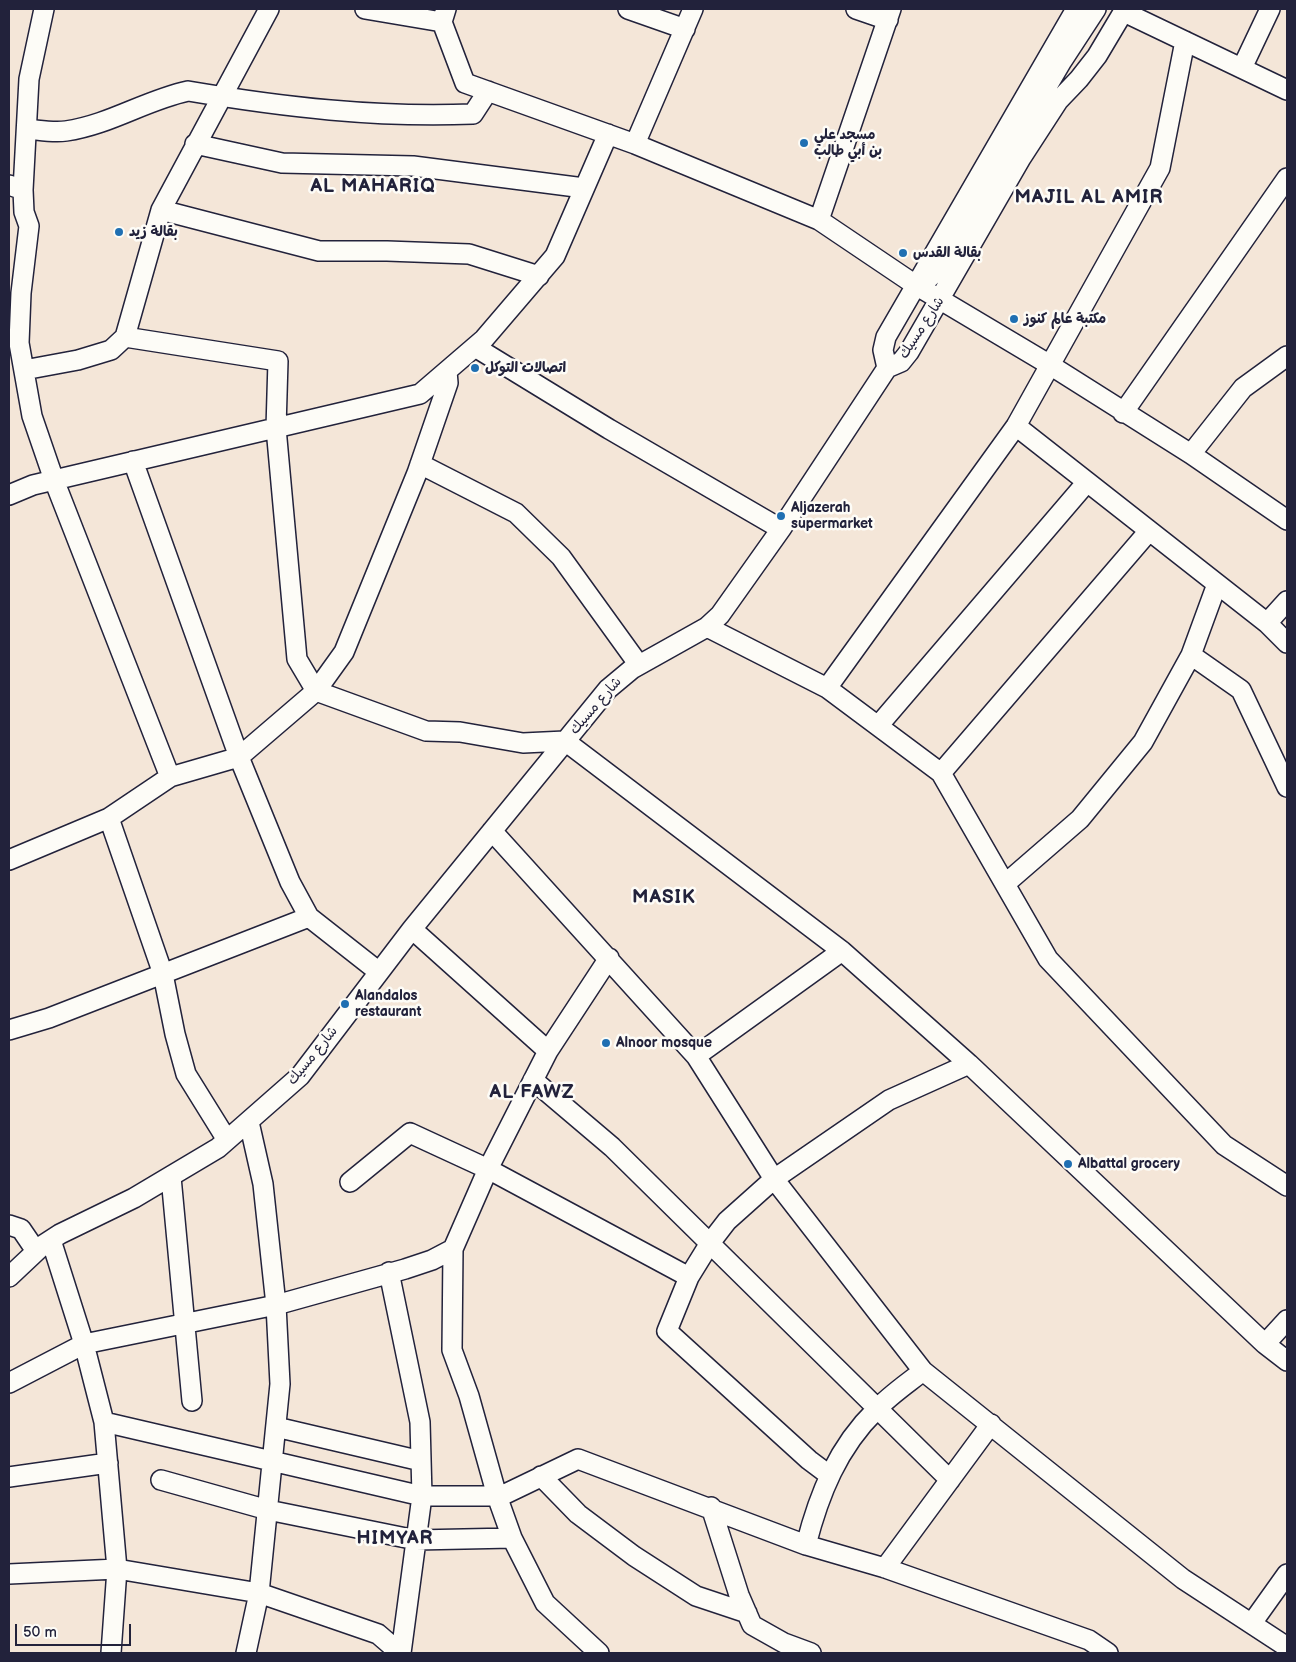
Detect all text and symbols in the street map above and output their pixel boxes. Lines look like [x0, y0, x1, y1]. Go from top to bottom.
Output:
place label: مسجد علي بن أبي طالب [814, 127, 882, 160]
marker: مسجد علي بن أبي طالب [798, 137, 810, 149]
district label: AL MAHARIQ [309, 176, 437, 198]
district label: MAJIL AL AMIR [1013, 187, 1165, 209]
place label: بقالة زيد [129, 224, 178, 240]
marker: بقالة زيد [113, 226, 125, 238]
place label: بقالة القدس [913, 245, 981, 261]
marker: بقالة القدس [897, 247, 909, 259]
street label: شارع مسيك [896, 294, 948, 362]
place label: مكتبة عالم كنوز [1024, 311, 1106, 327]
marker: مكتبة عالم كنوز [1008, 313, 1020, 325]
place label: اتصالات التوكل [485, 360, 566, 376]
marker: اتصالات التوكل [469, 362, 481, 374]
place label: Aljazerah supermarket [791, 500, 873, 532]
marker: Aljazerah supermarket [775, 510, 787, 522]
street label: شارع مسيك [567, 674, 625, 738]
district label: MASIK [631, 887, 697, 909]
place label: Alandalos restaurant [355, 988, 421, 1020]
marker: Alandalos restaurant [339, 998, 351, 1010]
street label: شارع مسيك [284, 1023, 342, 1089]
place label: Alnoor mosque [616, 1035, 712, 1051]
marker: Alnoor mosque [600, 1037, 612, 1049]
district label: AL FAWZ [489, 1082, 575, 1104]
place label: Albattal grocery [1078, 1156, 1180, 1172]
marker: Albattal grocery [1062, 1158, 1074, 1170]
district label: HIMYAR [356, 1528, 434, 1550]
scale bar [18, 1614, 134, 1646]
text: 50 m [23, 1623, 57, 1642]

